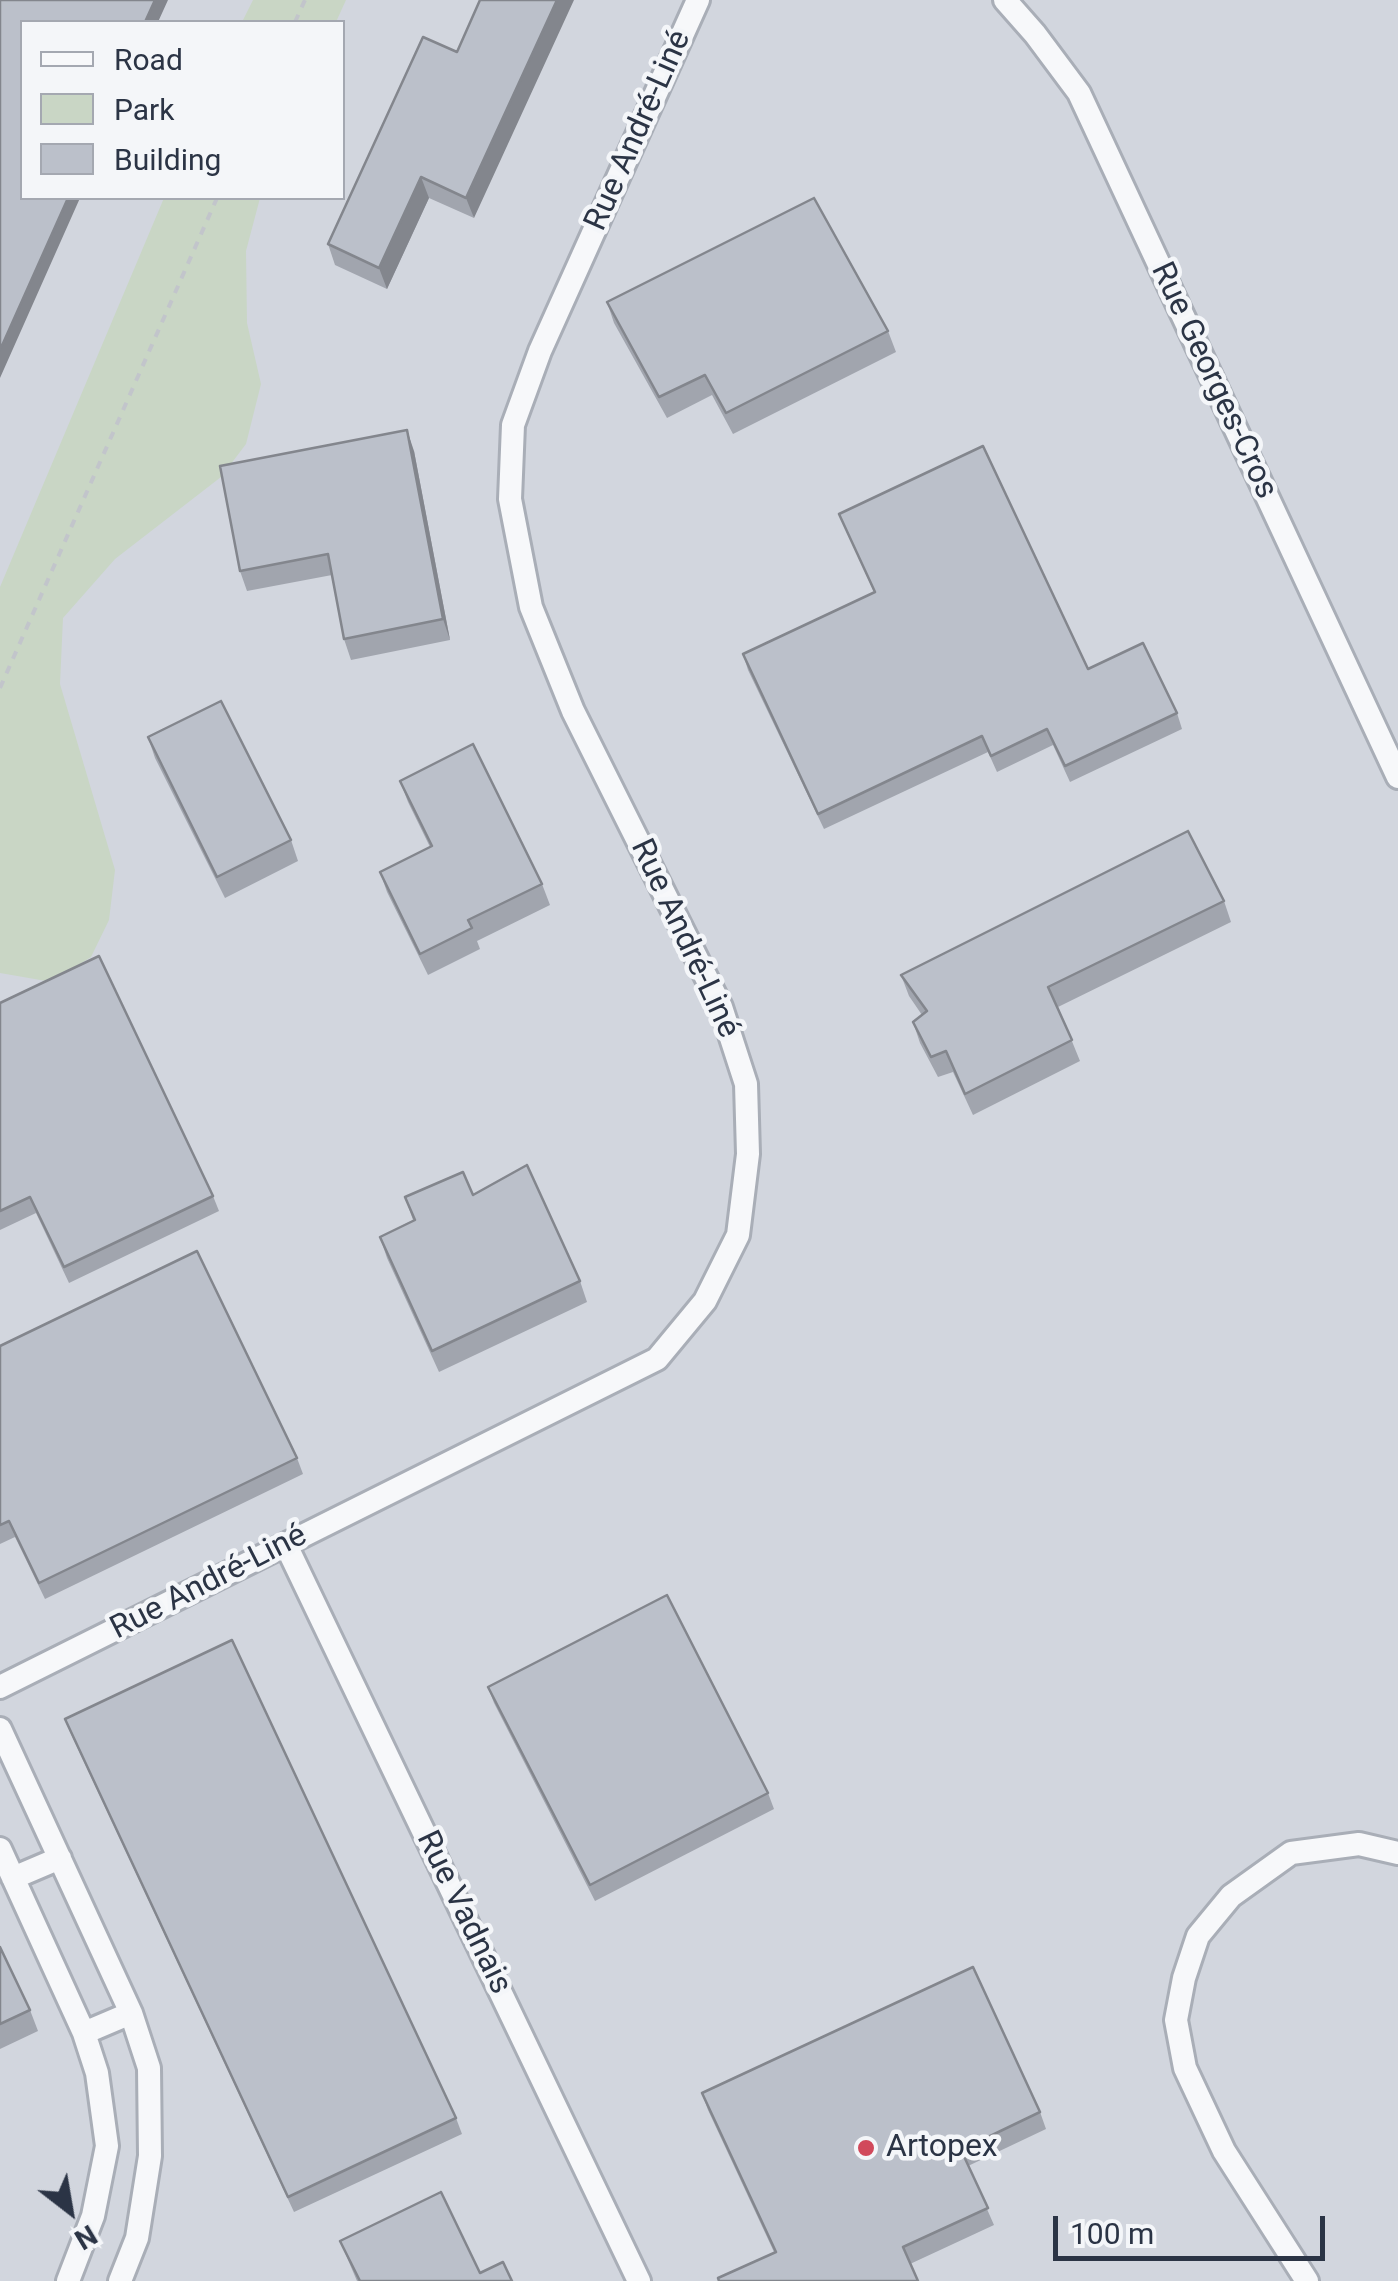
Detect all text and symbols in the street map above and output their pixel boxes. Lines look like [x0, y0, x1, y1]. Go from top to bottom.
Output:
legend [20, 20, 345, 200]
street label: Rue André-Liné [578, 25, 700, 237]
text: Road [114, 42, 183, 77]
text: Park [114, 92, 174, 127]
text: Building [114, 142, 221, 177]
street label: Rue Georges-Cros [1141, 257, 1285, 505]
street label: Rue André-Liné [621, 834, 747, 1044]
street label: Rue André-Liné [105, 1517, 313, 1649]
street label: Rue Vadnais [407, 1825, 519, 2001]
place label: Artopex [886, 2129, 998, 2167]
marker: Artopex [855, 2137, 877, 2159]
north arrow [20, 2161, 120, 2261]
scale bar [1058, 2196, 1330, 2258]
text: 100 m [1070, 2216, 1154, 2251]
text: N [69, 2218, 103, 2256]

